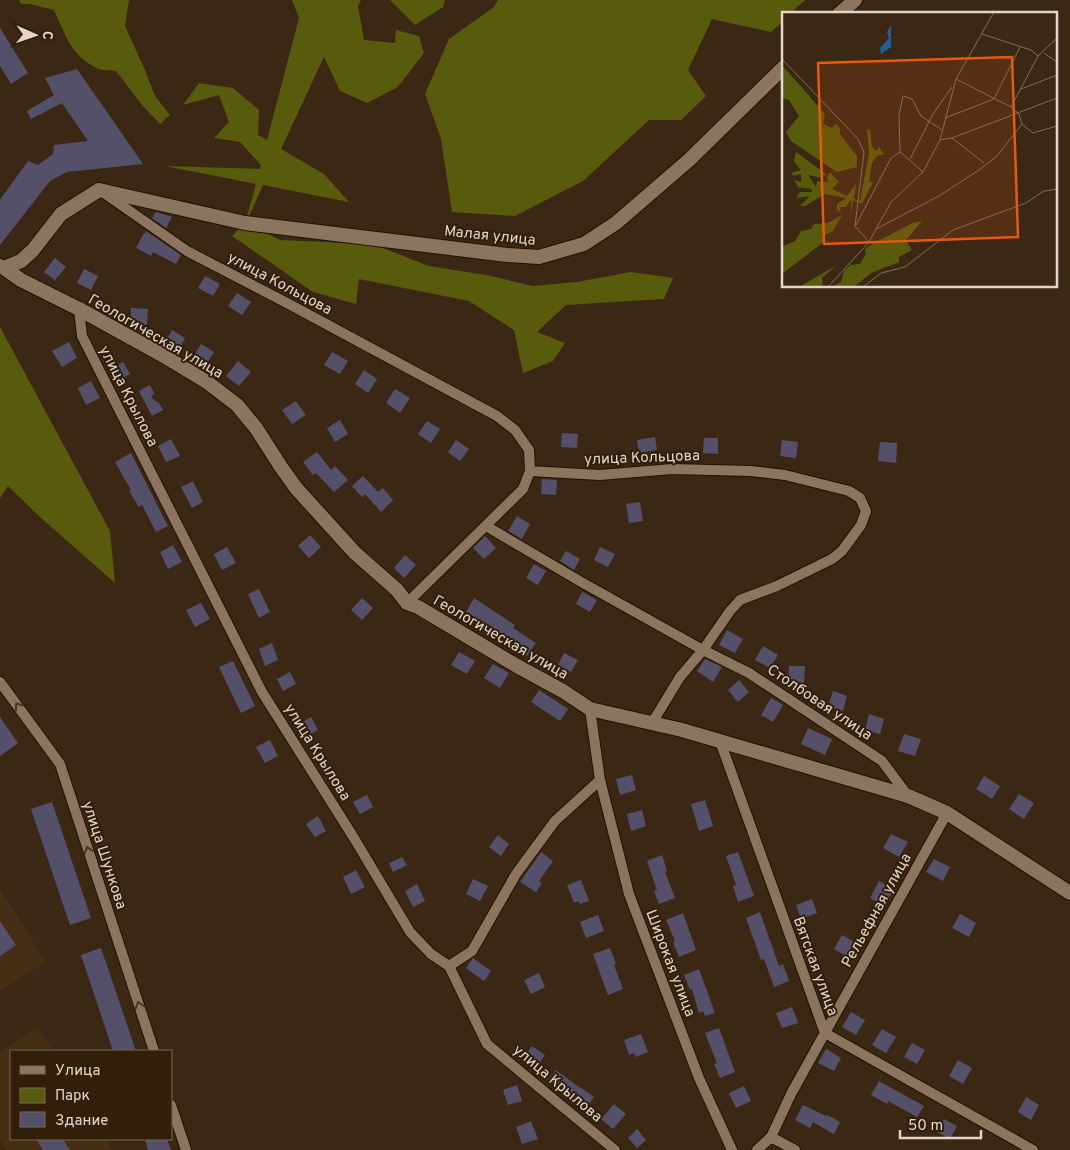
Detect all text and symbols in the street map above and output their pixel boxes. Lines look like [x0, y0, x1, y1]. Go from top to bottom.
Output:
north arrow [10, 10, 60, 60]
inset map [782, 12, 1058, 288]
text: С [38, 31, 55, 40]
street label: Малая улица [443, 222, 537, 251]
street label: улица Кольцова [224, 249, 335, 320]
street label: Геологическая улица [84, 291, 226, 384]
street label: улица Крылова [94, 343, 161, 450]
street label: улица Кольцова [584, 447, 700, 470]
street label: Геологическая улица [429, 592, 571, 685]
street label: Столбовая улица [763, 661, 875, 745]
street label: улица Крылова [279, 701, 354, 805]
one-way arrow [15, 703, 23, 712]
street label: улица Шункова [77, 799, 130, 912]
one-way arrow [84, 847, 94, 855]
street label: Рельефная улица [838, 850, 917, 971]
street label: Широкая улица [640, 907, 699, 1020]
street label: Вятская улица [788, 914, 841, 1019]
one-way arrow [134, 1001, 144, 1010]
street label: улица Крылова [508, 1041, 606, 1127]
legend [10, 1050, 172, 1140]
text: Улица [55, 1062, 100, 1081]
text: Парк [55, 1087, 90, 1106]
scale bar [900, 1108, 981, 1140]
text: Здание [55, 1112, 108, 1131]
text: 50 m [908, 1117, 943, 1136]

